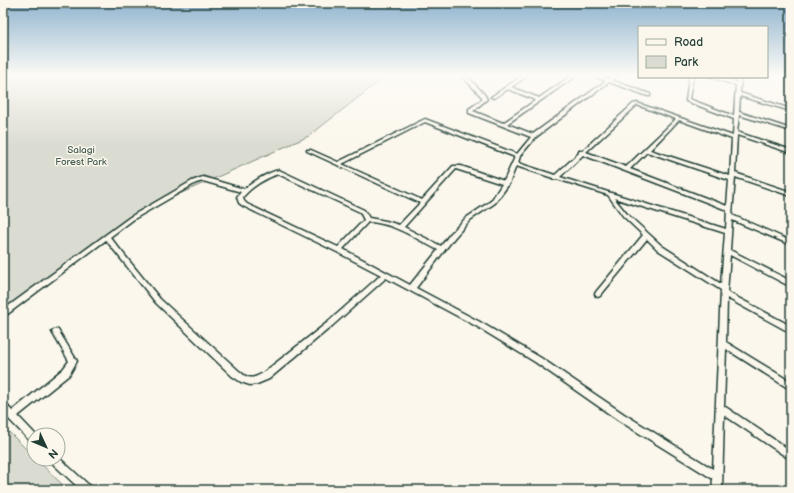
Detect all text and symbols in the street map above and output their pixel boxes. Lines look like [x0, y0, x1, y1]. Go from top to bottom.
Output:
legend [638, 26, 768, 78]
text: Road [674, 35, 703, 50]
text: Park [674, 55, 698, 70]
park label: Salagi Forest Park [55, 144, 107, 168]
north arrow [26, 427, 66, 467]
text: N [45, 446, 60, 461]

